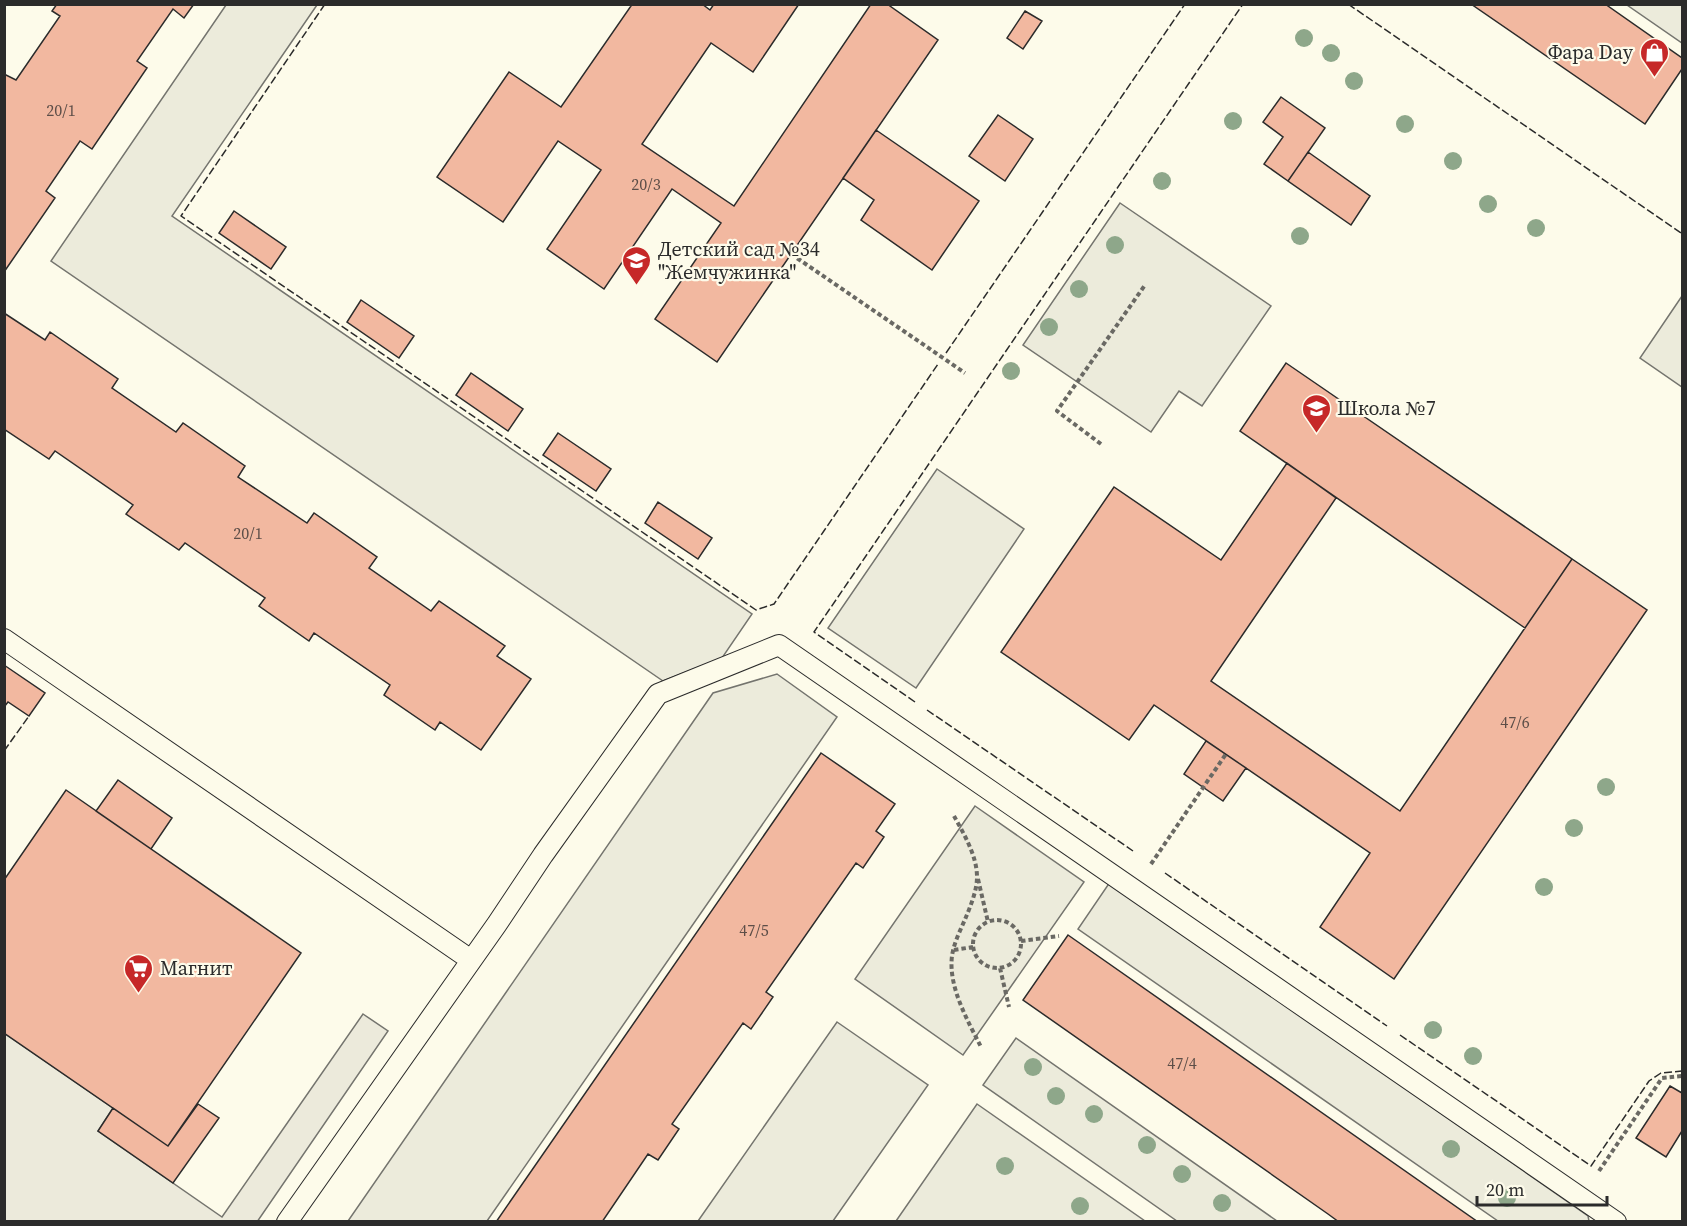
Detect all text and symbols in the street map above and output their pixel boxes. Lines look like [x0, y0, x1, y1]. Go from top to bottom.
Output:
shop icon: Фара Day [1638, 36, 1670, 78]
place label: Фара Day [1548, 38, 1634, 66]
house number: 20/1 [46, 99, 76, 121]
house number: 20/3 [631, 173, 661, 195]
place label: Детский сад №34 "Жемчужинка" [658, 235, 820, 286]
school or university icon: Детский сад №34 "Жемчужинка" [621, 244, 653, 286]
school or university icon: Школа №7 [1300, 392, 1332, 434]
place label: Школа №7 [1337, 394, 1436, 422]
house number: 20/1 [233, 522, 263, 544]
house number: 47/6 [1500, 711, 1530, 733]
house number: 47/5 [739, 919, 769, 941]
supermarket icon: Магнит [123, 952, 155, 994]
place label: Магнит [160, 954, 233, 982]
house number: 47/4 [1167, 1052, 1197, 1074]
scale bar [1477, 1169, 1608, 1207]
text: 20 m [1486, 1177, 1524, 1202]

